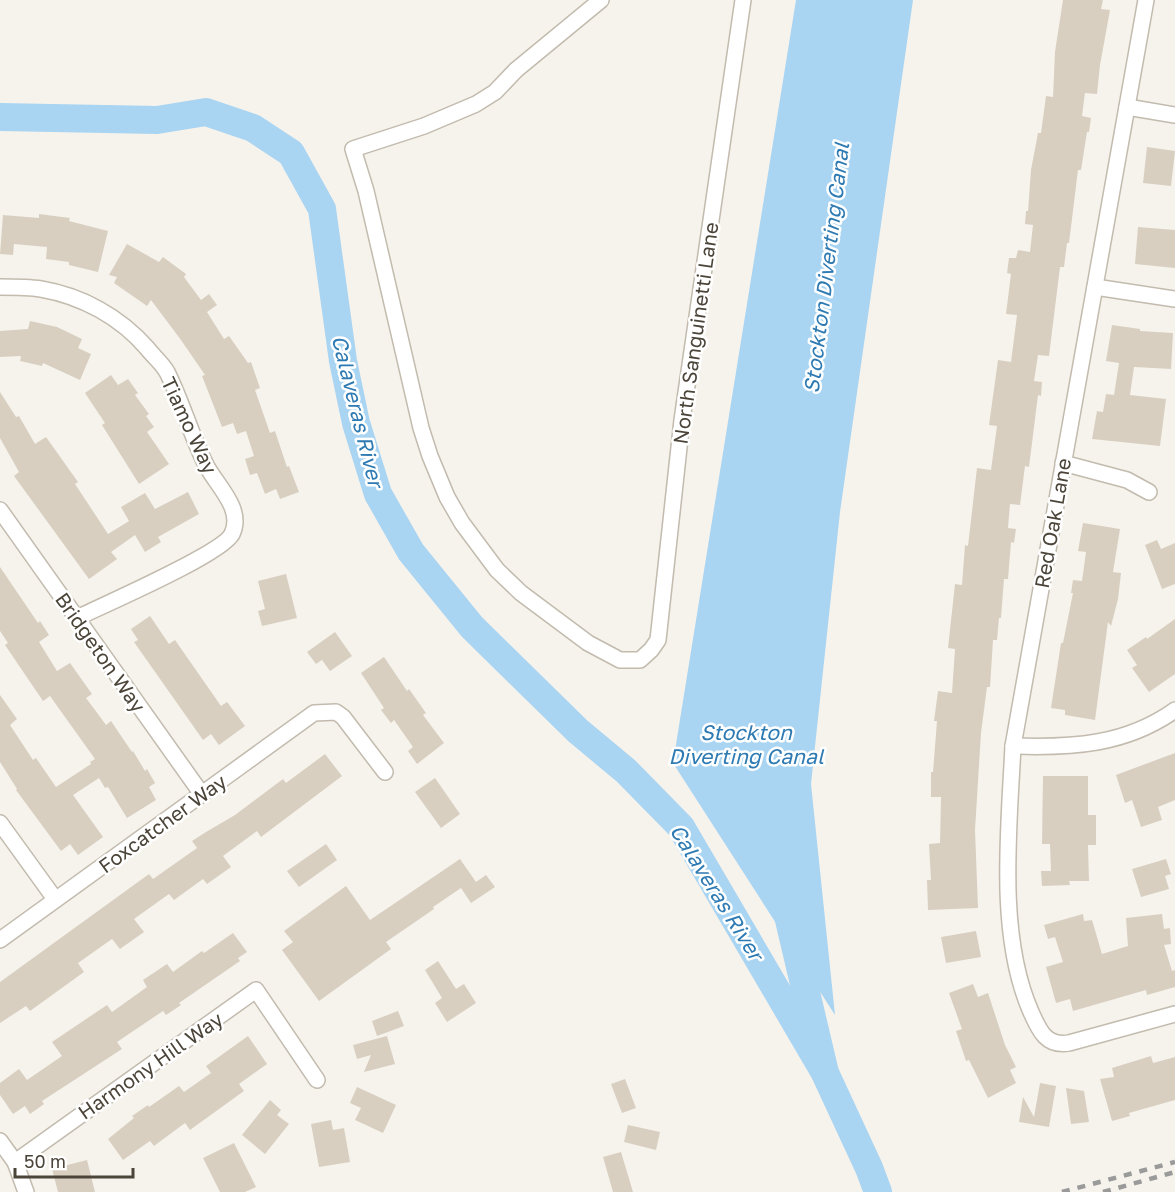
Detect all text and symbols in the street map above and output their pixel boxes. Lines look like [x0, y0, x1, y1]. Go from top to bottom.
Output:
water label: Stockton Diverting Canal [798, 140, 854, 395]
street label: North Sanguinetti Lane [668, 221, 722, 445]
water label: Calaveras River [327, 332, 390, 492]
street label: Tiamo Way [157, 373, 223, 477]
street label: Red Oak Lane [1029, 456, 1075, 590]
street label: Bridgeton Way [51, 588, 151, 716]
water label: Stockton Diverting Canal [668, 719, 825, 769]
street label: Foxcatcher Way [93, 769, 231, 877]
water label: Calaveras River [665, 819, 771, 967]
street label: Harmony Hill Way [73, 1006, 227, 1124]
scale bar [15, 1141, 134, 1179]
text: 50 m [24, 1150, 66, 1172]

